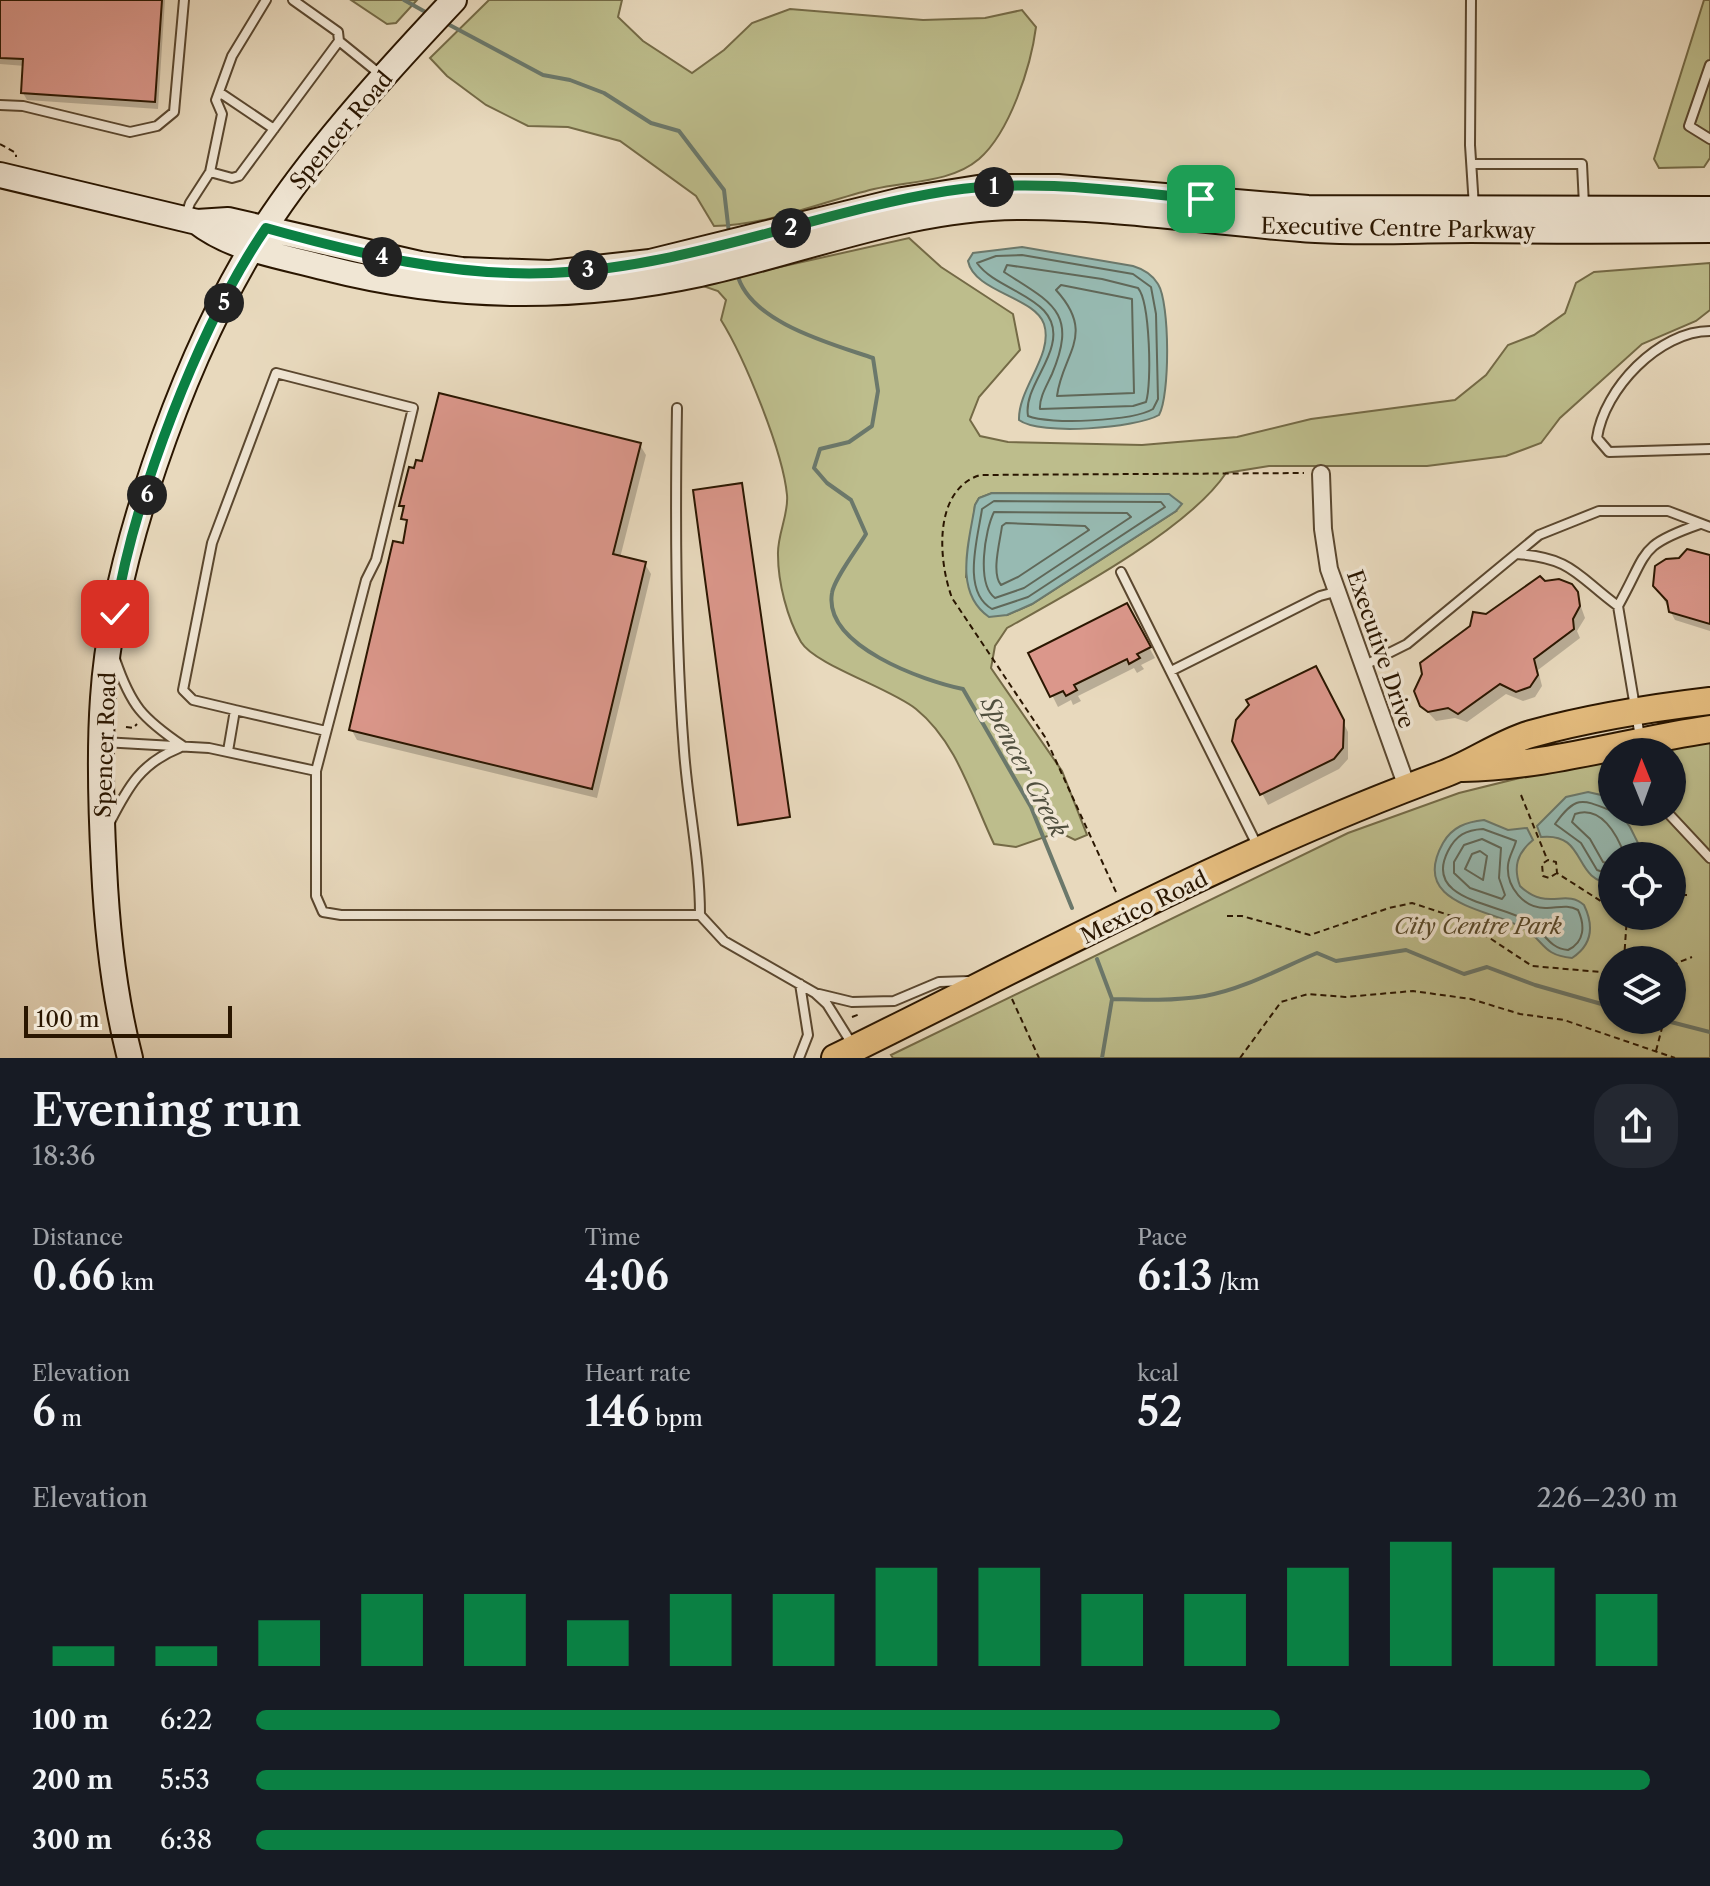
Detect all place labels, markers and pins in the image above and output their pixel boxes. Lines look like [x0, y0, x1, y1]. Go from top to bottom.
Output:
pin [1167, 165, 1235, 233]
pin: 1 [974, 167, 1014, 207]
pin: 2 [771, 208, 811, 248]
pin: 4 [362, 237, 402, 277]
pin: 3 [568, 250, 608, 290]
pin: 5 [204, 283, 244, 323]
pin: 6 [127, 475, 167, 515]
pin [81, 580, 149, 648]

